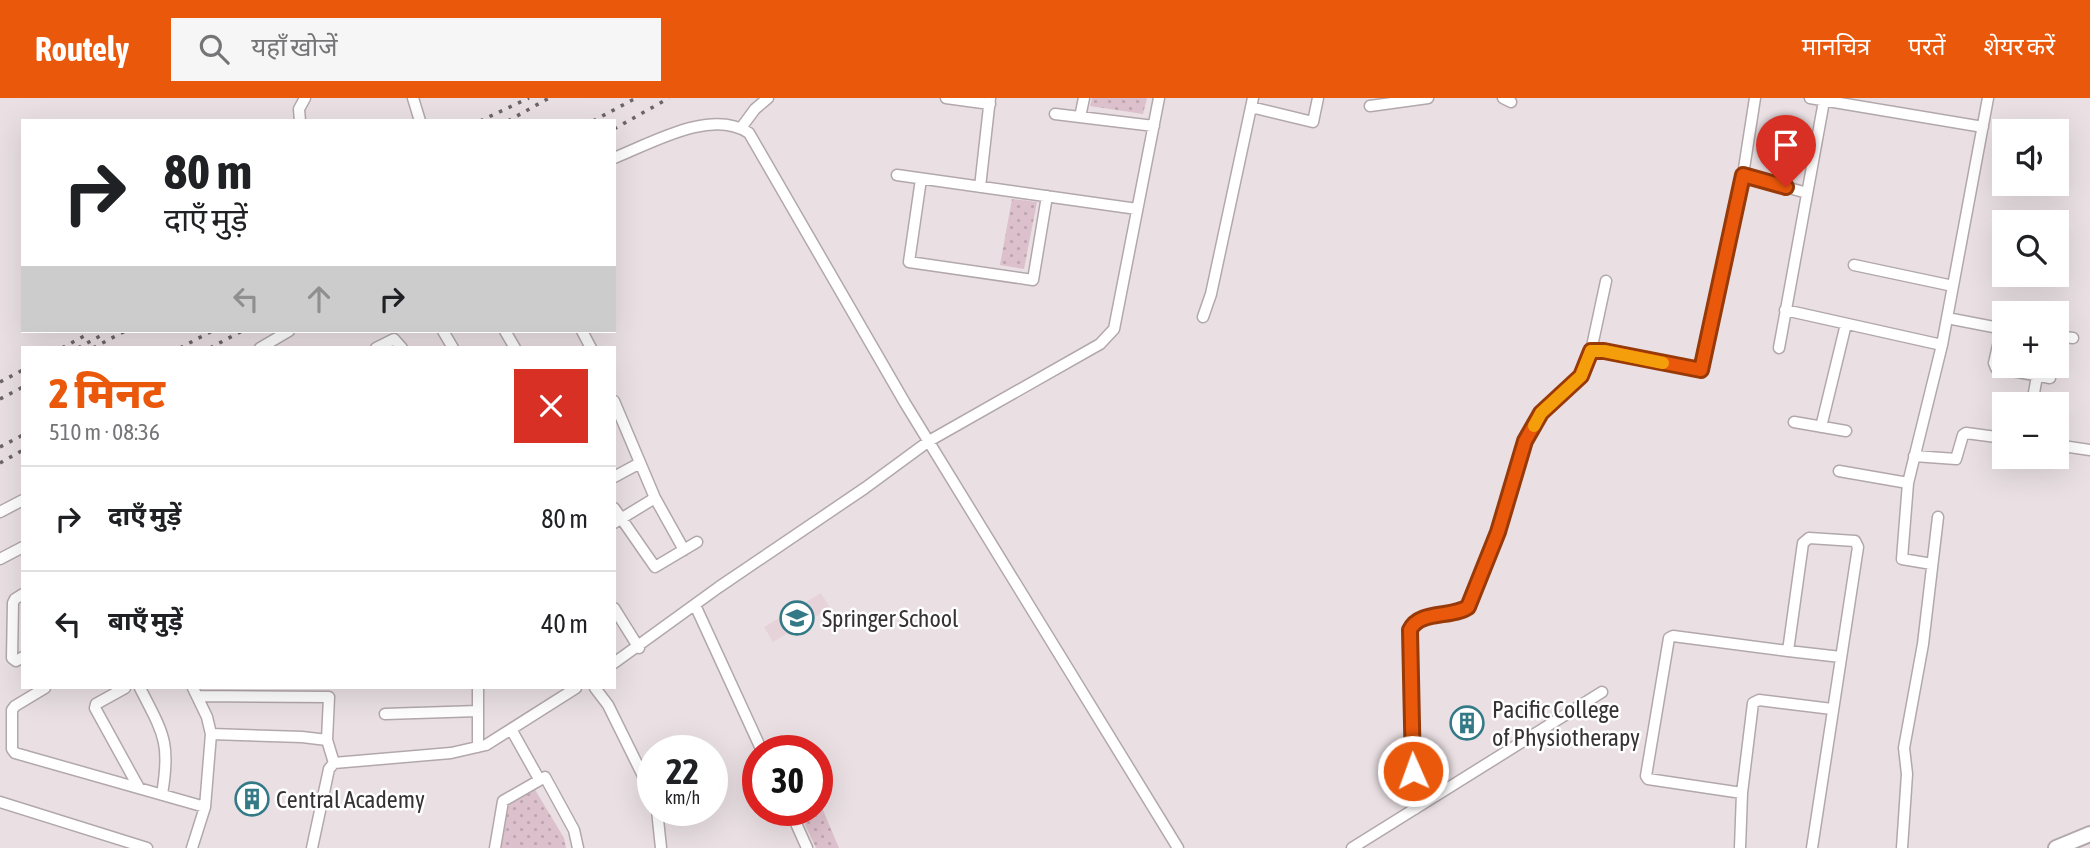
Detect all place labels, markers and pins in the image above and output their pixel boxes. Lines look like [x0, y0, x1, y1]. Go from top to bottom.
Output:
pin [1756, 115, 1816, 187]
school or university icon: Springer School [778, 599, 816, 637]
place label: Springer School [822, 605, 959, 632]
place label: Pacific College of Physiotherapy [1492, 696, 1640, 751]
building icon: Pacific College of Physiotherapy [1448, 704, 1486, 742]
building icon: Central Academy [233, 780, 271, 818]
place label: Central Academy [276, 786, 425, 813]

